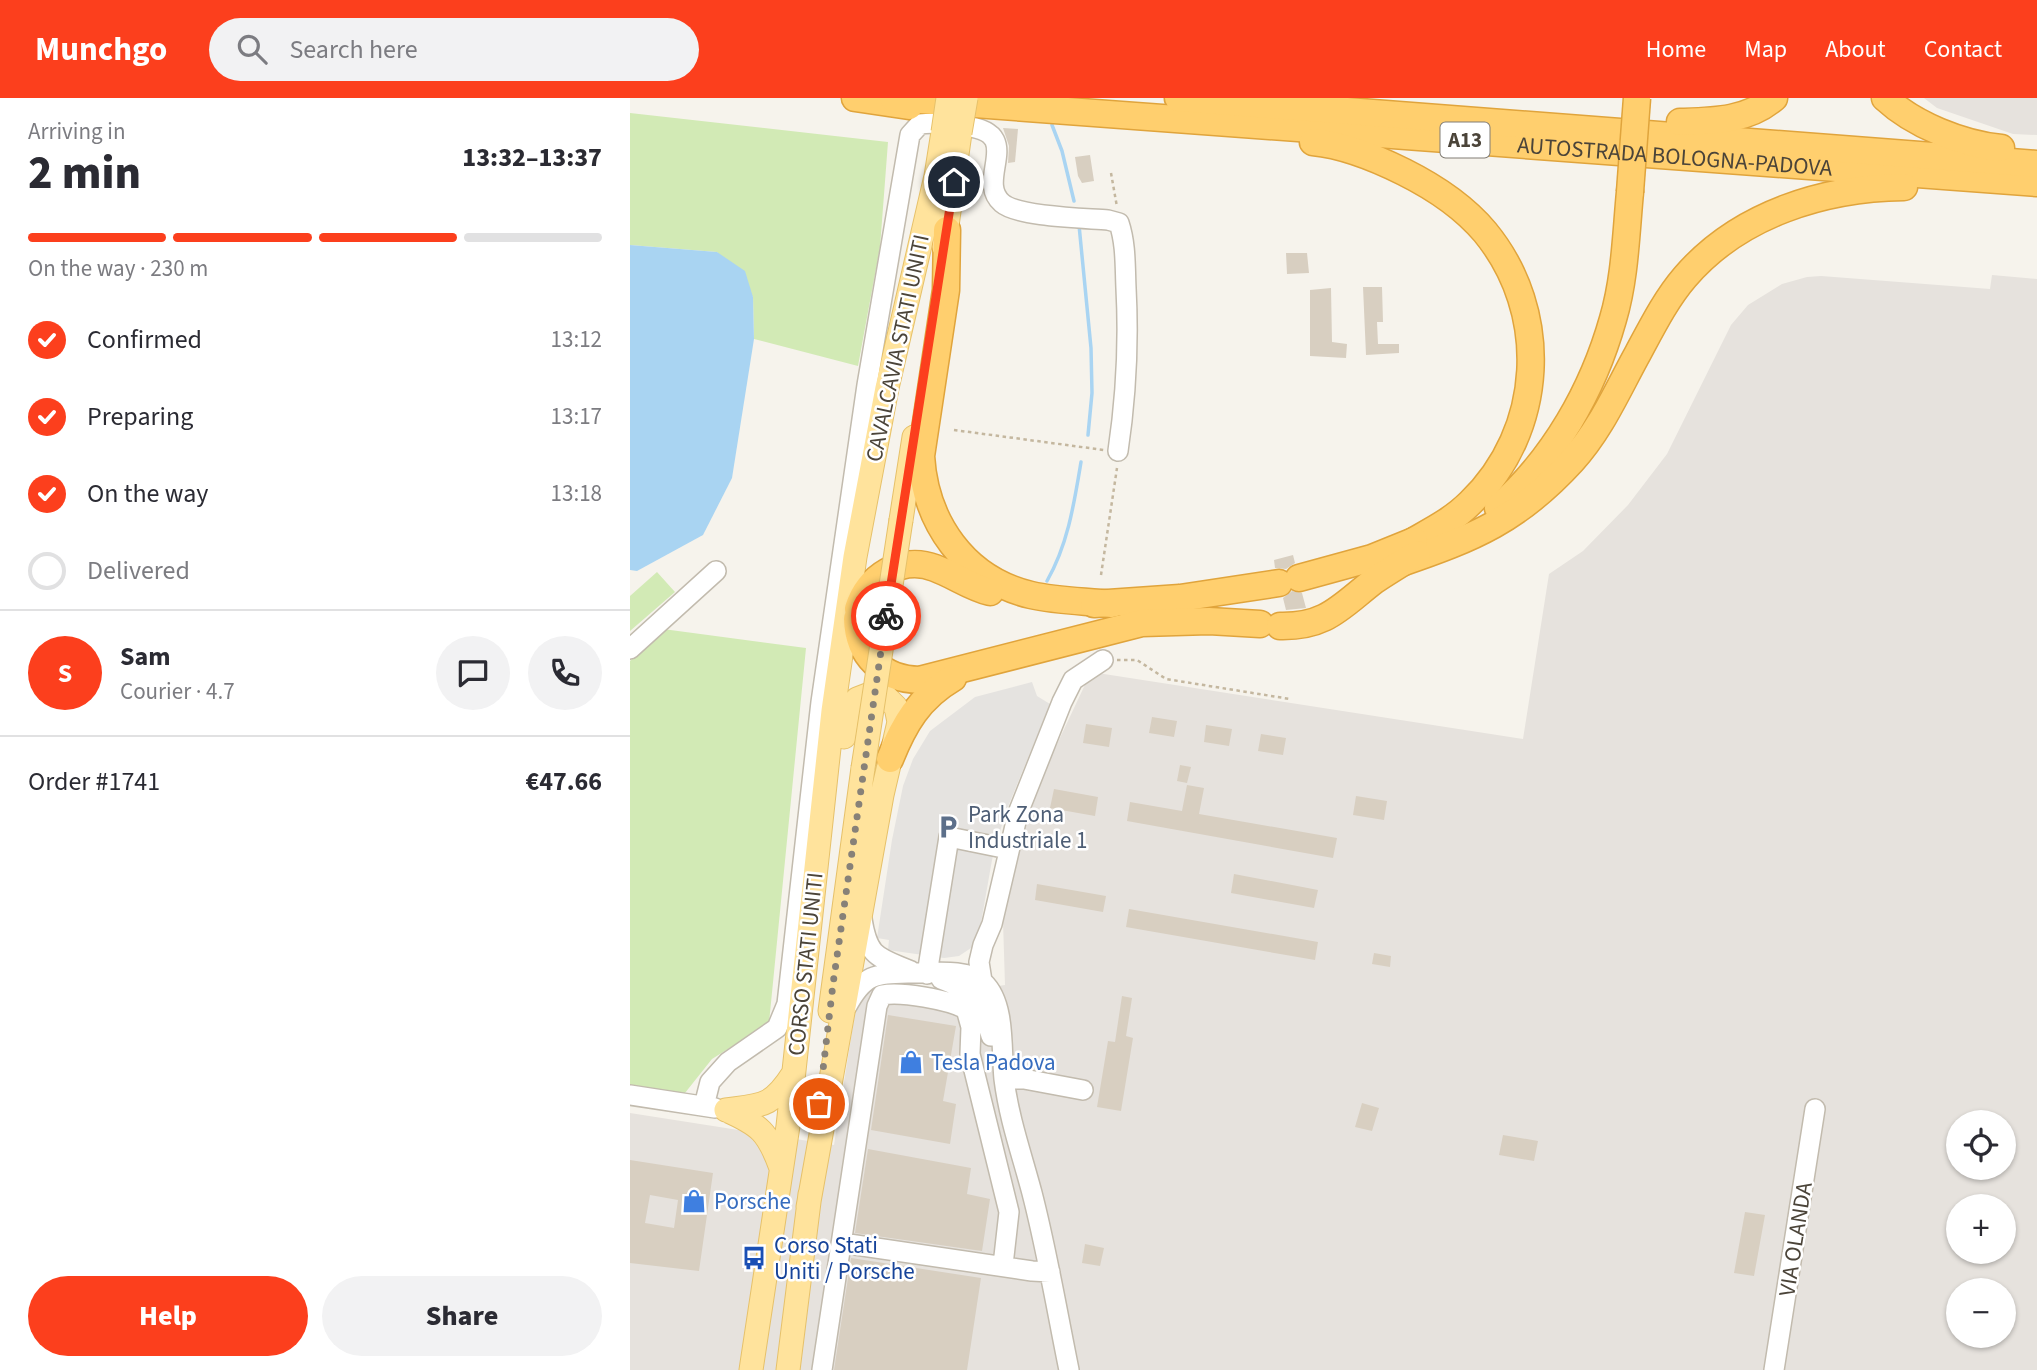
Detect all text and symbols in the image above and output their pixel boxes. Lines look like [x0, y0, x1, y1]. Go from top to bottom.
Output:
search box [209, 18, 699, 81]
text: Munchgo [35, 26, 167, 73]
icon: search [233, 30, 271, 68]
text: Search here [289, 31, 418, 68]
text: Home [1646, 32, 1706, 67]
text: Map [1744, 32, 1787, 67]
text: About [1825, 32, 1886, 67]
text: Contact [1924, 32, 2002, 67]
text: Arriving in [28, 115, 126, 148]
road number: A13 [1440, 122, 1490, 158]
street label: AUTOSTRADA BOLOGNA-PADOVA [1516, 128, 1834, 185]
text: 13:32–13:37 [462, 139, 602, 176]
text: 2 min [28, 141, 141, 206]
pin [924, 152, 984, 212]
icon: home [935, 163, 973, 201]
street label: CAVALCAVIA STATI UNITI [857, 231, 938, 465]
text: On the way · 230 m [28, 252, 208, 285]
icon: check [28, 321, 66, 359]
text: Confirmed [87, 321, 202, 358]
text: 13:12 [551, 323, 602, 356]
icon: check [28, 398, 66, 436]
text: Preparing [87, 398, 193, 435]
text: 13:17 [551, 400, 602, 433]
icon: check [28, 475, 66, 513]
text: On the way [87, 475, 208, 512]
text: 13:18 [551, 477, 602, 510]
text: Delivered [87, 552, 190, 589]
courier [851, 581, 921, 651]
icon: bike [867, 597, 905, 635]
button: chat [436, 636, 510, 710]
button: phone [528, 636, 602, 710]
text: Sam [120, 638, 170, 675]
text: S [58, 655, 72, 692]
text: Courier · 4.7 [120, 675, 235, 708]
text: Order #1741 [28, 763, 160, 800]
text: €47.66 [526, 763, 602, 800]
place label: Park Zona Industriale 1 [968, 798, 1087, 857]
parking icon: Park Zona Industriale 1 [934, 813, 962, 841]
street label: CORSO STATI UNITI [779, 871, 832, 1057]
place label: Tesla Padova [931, 1046, 1056, 1079]
shop icon: Tesla Padova [897, 1048, 925, 1076]
pin [789, 1074, 849, 1134]
icon: bag [800, 1085, 838, 1123]
map controls [1946, 1110, 2016, 1348]
button: locate [1946, 1110, 2016, 1180]
street label: VIA OLANDA [1770, 1179, 1821, 1299]
place label: Porsche [714, 1185, 791, 1218]
shop icon: Porsche [680, 1187, 708, 1215]
button: + [1946, 1194, 2016, 1264]
place label: Corso Stati Uniti / Porsche [774, 1229, 915, 1288]
bus stop icon: Corso Stati Uniti / Porsche [740, 1244, 768, 1272]
button: Help [28, 1276, 308, 1356]
button: Share [322, 1276, 602, 1356]
button: − [1946, 1278, 2016, 1348]

